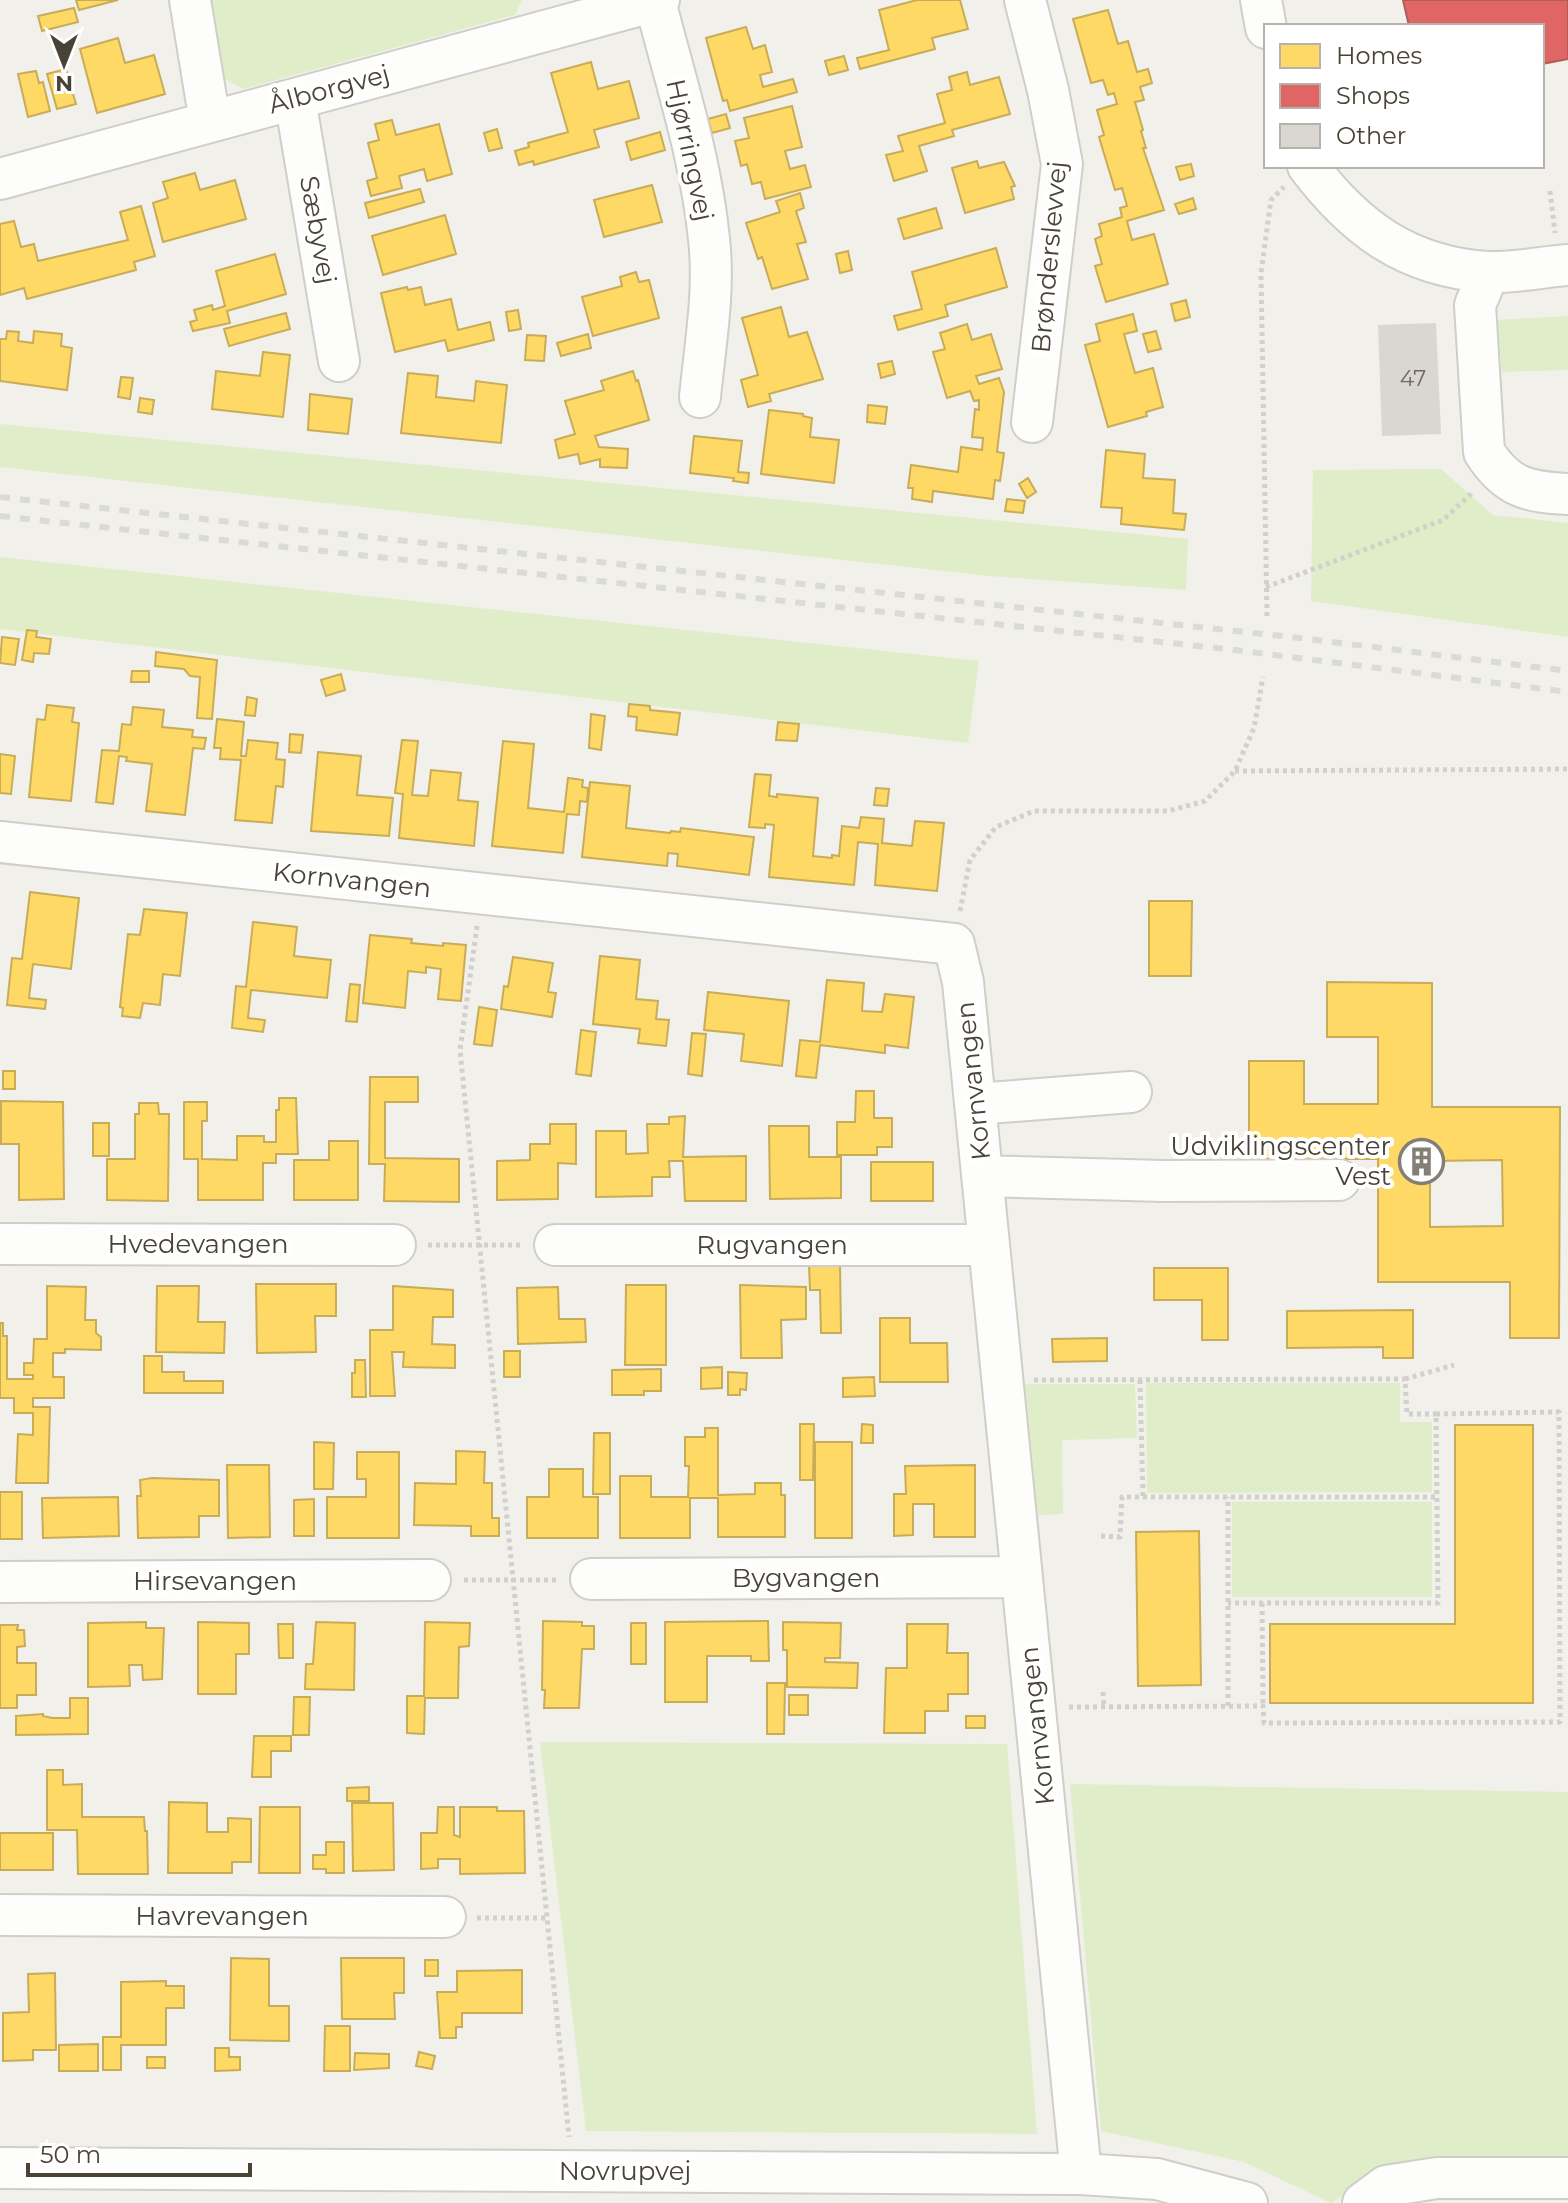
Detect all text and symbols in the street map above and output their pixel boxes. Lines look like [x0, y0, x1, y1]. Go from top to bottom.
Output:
north arrow [24, 24, 104, 104]
legend [1264, 24, 1544, 168]
text: Homes [1336, 41, 1422, 70]
street label: Ålborgvej [265, 58, 393, 120]
text: N [55, 70, 73, 97]
street label: Hjørringvej [659, 76, 721, 224]
text: Shops [1336, 81, 1410, 110]
text: Other [1336, 121, 1406, 150]
street label: Brønderslevvej [1025, 160, 1073, 354]
street label: Sæbyvej [293, 173, 343, 287]
house number: 47 [1400, 365, 1426, 392]
street label: Kornvangen [271, 856, 433, 904]
street label: Kornvangen [949, 1000, 997, 1162]
place label: Udviklingscenter Vest [1170, 1130, 1391, 1192]
building icon: Udviklingscenter Vest [1398, 1137, 1446, 1185]
street label: Hvedevangen [107, 1228, 289, 1260]
street label: Rugvangen [696, 1229, 848, 1261]
street label: Bygvangen [732, 1562, 880, 1594]
street label: Hirsevangen [133, 1565, 297, 1597]
street label: Kornvangen [1013, 1645, 1061, 1807]
street label: Havrevangen [135, 1900, 309, 1932]
scale bar [28, 2127, 250, 2177]
text: 50 m [40, 2140, 101, 2169]
street label: Novrupvej [559, 2155, 691, 2187]

